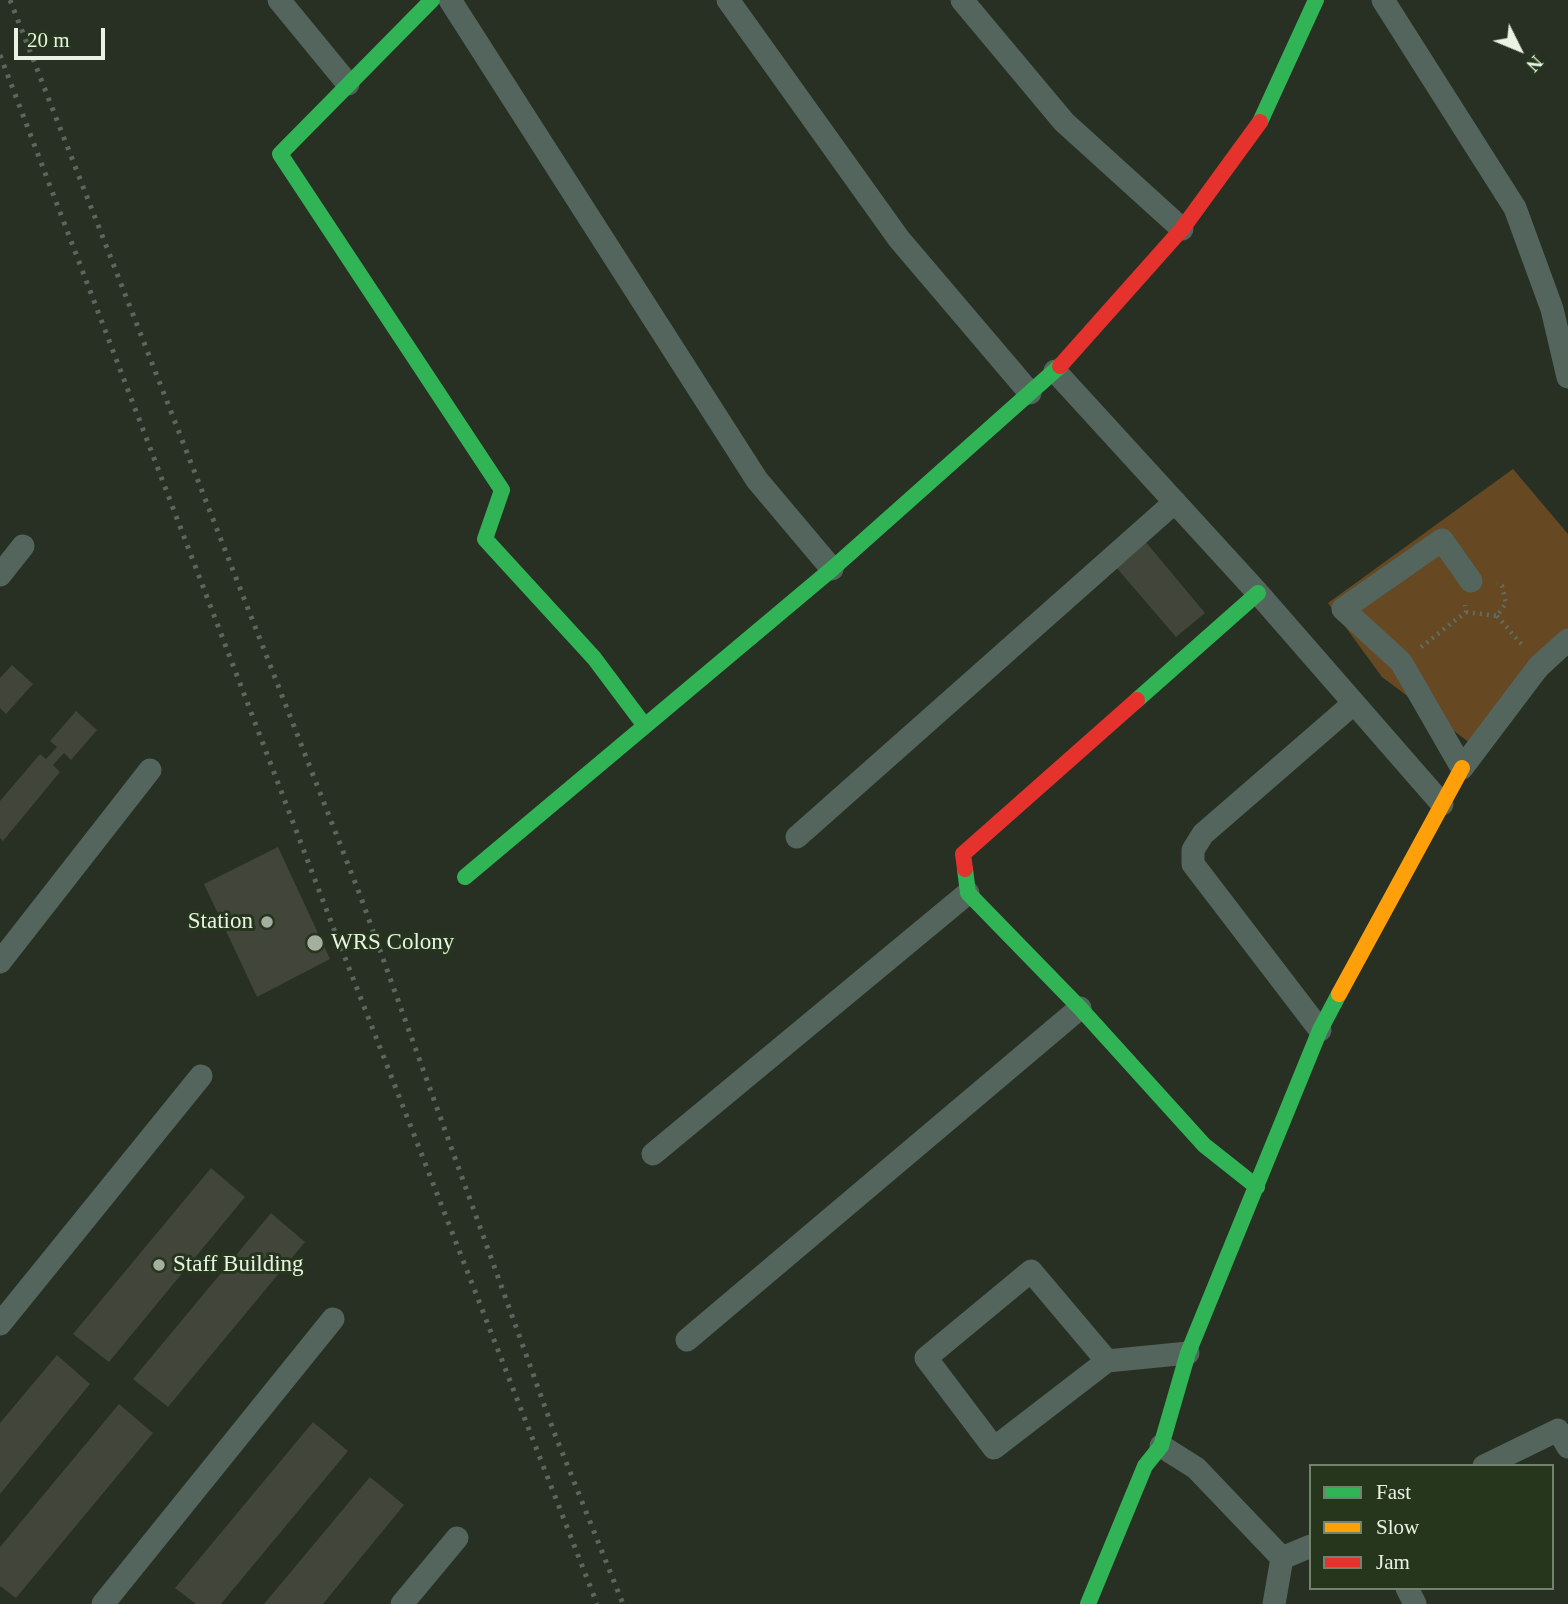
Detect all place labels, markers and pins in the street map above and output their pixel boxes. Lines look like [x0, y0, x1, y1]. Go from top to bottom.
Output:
place label: Station [188, 908, 253, 936]
marker: Station [259, 914, 275, 930]
place label: WRS Colony [331, 929, 454, 957]
marker: WRS Colony [305, 933, 325, 953]
place label: Staff Building [173, 1251, 304, 1279]
marker: Staff Building [151, 1257, 167, 1273]

